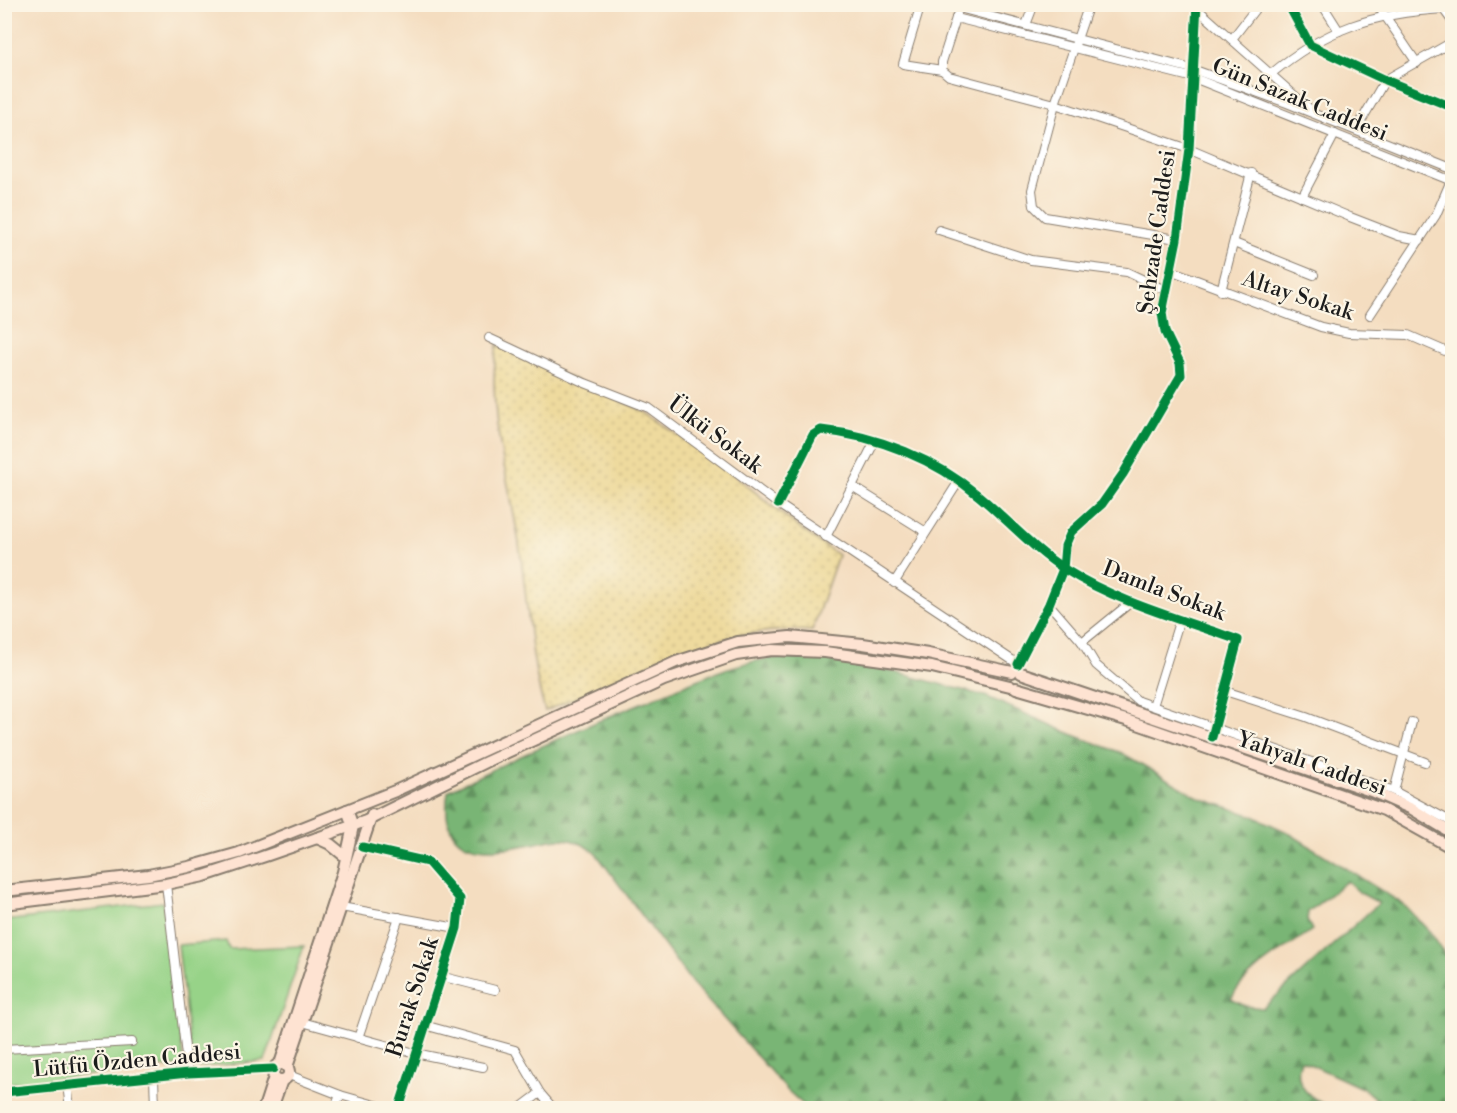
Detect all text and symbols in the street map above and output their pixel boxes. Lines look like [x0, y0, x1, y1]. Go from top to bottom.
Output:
street label: Gün Sazak Caddesi [1208, 52, 1392, 148]
street label: Şehzade Caddesi [1132, 148, 1182, 316]
street label: Altay Sokak [1238, 265, 1359, 327]
street label: Ülkü Sokak [662, 390, 770, 480]
street label: Damla Sokak [1099, 555, 1231, 627]
street label: Yahyalı Caddesi [1233, 725, 1390, 802]
street label: Burak Sokak [381, 932, 446, 1061]
street label: Lütfü Özden Caddesi [32, 1037, 242, 1084]

